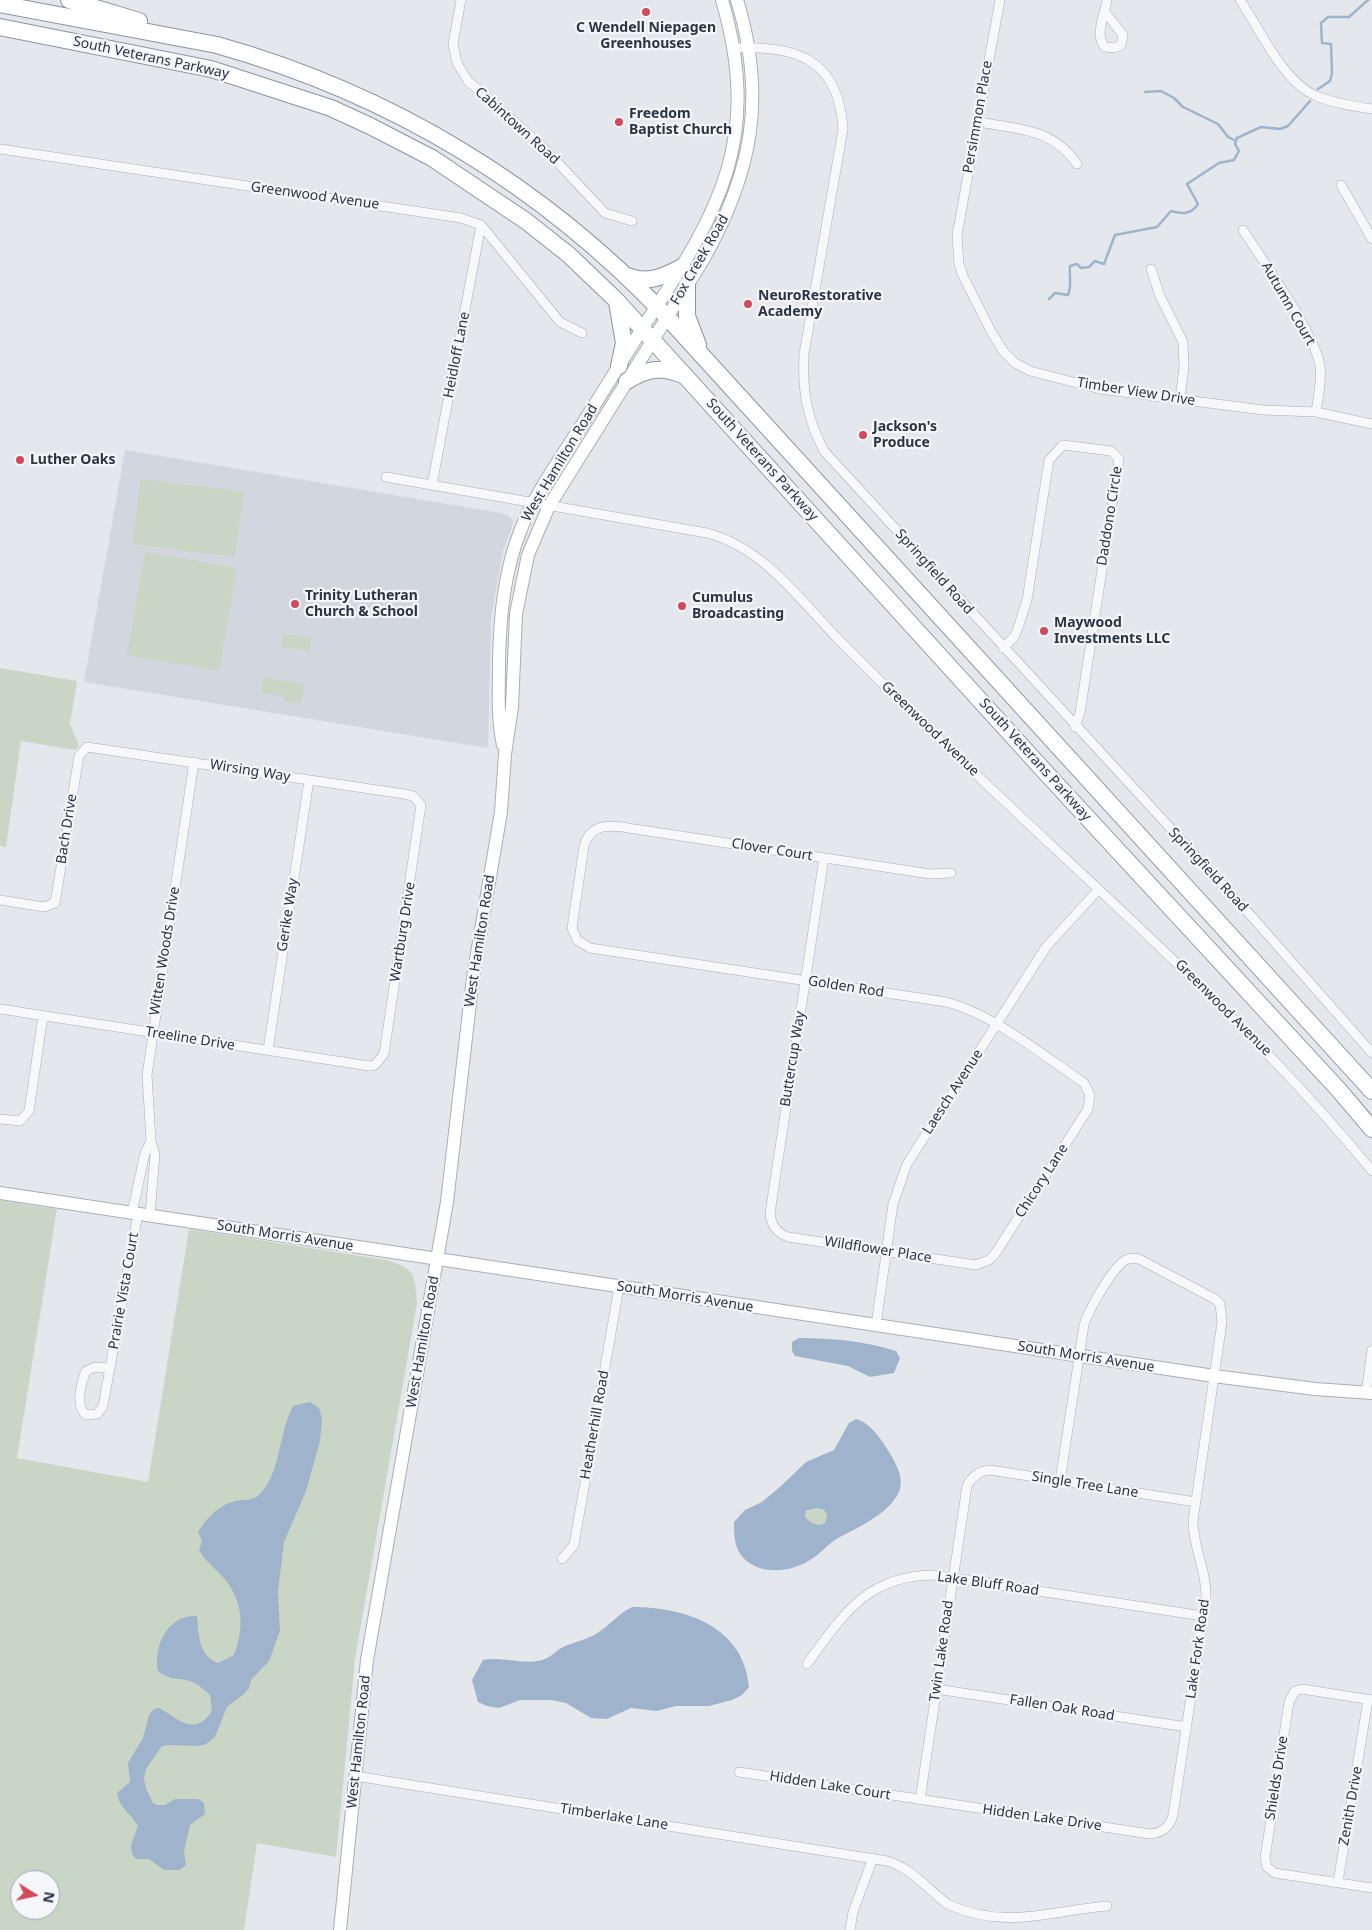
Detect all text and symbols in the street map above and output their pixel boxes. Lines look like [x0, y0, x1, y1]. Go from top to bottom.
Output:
marker: C Wendell Niepagen Greenhouses [640, 6, 652, 18]
place label: C Wendell Niepagen Greenhouses [576, 20, 716, 52]
street label: South Veterans Parkway [71, 33, 231, 83]
street label: Persimmon Place [960, 59, 996, 175]
street label: Cabintown Road [471, 84, 563, 168]
place label: Freedom Baptist Church [629, 106, 732, 138]
marker: Freedom Baptist Church [613, 116, 625, 128]
street label: Greenwood Avenue [250, 179, 380, 213]
street label: Fox Creek Road [667, 212, 733, 308]
street label: Autumn Court [1257, 259, 1319, 349]
place label: NeuroRestorative Academy [758, 288, 882, 321]
marker: NeuroRestorative Academy [742, 298, 754, 310]
street label: Heidloff Lane [440, 310, 474, 400]
street label: Timber View Drive [1076, 374, 1196, 410]
street label: South Veterans Parkway [703, 395, 821, 525]
street label: West Hamilton Road [518, 401, 602, 525]
place label: Jackson's Produce [873, 419, 937, 452]
marker: Jackson's Produce [857, 429, 869, 441]
place label: Luther Oaks [30, 452, 116, 468]
marker: Luther Oaks [14, 454, 26, 466]
street label: Daddono Circle [1094, 465, 1126, 567]
street label: Springfield Road [891, 526, 977, 618]
place label: Trinity Lutheran Church & School [305, 588, 418, 620]
place label: Cumulus Broadcasting [692, 590, 784, 622]
marker: Trinity Lutheran Church & School [289, 598, 301, 610]
marker: Cumulus Broadcasting [676, 600, 688, 612]
place label: Maywood Investments LLC [1054, 615, 1170, 648]
marker: Maywood Investments LLC [1038, 625, 1050, 637]
street label: Greenwood Avenue [878, 678, 982, 780]
street label: South Veterans Parkway [976, 695, 1094, 825]
street label: Wirsing Way [209, 756, 291, 786]
street label: Bach Drive [53, 793, 81, 865]
street label: Springfield Road [1165, 824, 1251, 916]
street label: Clover Court [730, 835, 814, 865]
street label: West Hamilton Road [461, 873, 499, 1009]
street label: Gerike Way [274, 877, 302, 953]
street label: Wartburg Drive [387, 881, 419, 983]
street label: Witten Woods Drive [147, 885, 183, 1017]
street label: Greenwood Avenue [1171, 956, 1275, 1060]
street label: Golden Rod [807, 973, 885, 1001]
street label: Buttercup Way [777, 1010, 809, 1108]
street label: Treeline Drive [144, 1024, 236, 1054]
street label: Laesch Avenue [919, 1046, 987, 1138]
street label: Chicory Lane [1012, 1141, 1072, 1221]
street label: South Morris Avenue [216, 1217, 354, 1255]
street label: Prairie Vista Court [105, 1231, 143, 1351]
street label: Wildflower Place [823, 1233, 933, 1267]
street label: West Hamilton Road [403, 1275, 443, 1409]
street label: South Morris Avenue [616, 1278, 754, 1316]
street label: South Morris Avenue [1017, 1338, 1155, 1376]
street label: Heatherhill Road [577, 1369, 613, 1481]
street label: Single Tree Lane [1031, 1468, 1139, 1502]
street label: Lake Bluff Road [936, 1569, 1040, 1599]
street label: Lake Fork Road [1183, 1598, 1213, 1700]
street label: Twin Lake Road [927, 1599, 957, 1703]
street label: West Hamilton Road [344, 1674, 374, 1810]
street label: Fallen Oak Road [1008, 1691, 1116, 1725]
street label: Shields Drive [1262, 1735, 1292, 1821]
street label: Zenith Drive [1336, 1765, 1366, 1847]
street label: Hidden Lake Court [768, 1768, 892, 1804]
street label: Timberlake Lane [559, 1800, 669, 1834]
street label: Hidden Lake Drive [981, 1801, 1103, 1835]
north arrow [10, 1870, 60, 1920]
text: N [39, 1890, 60, 1905]

